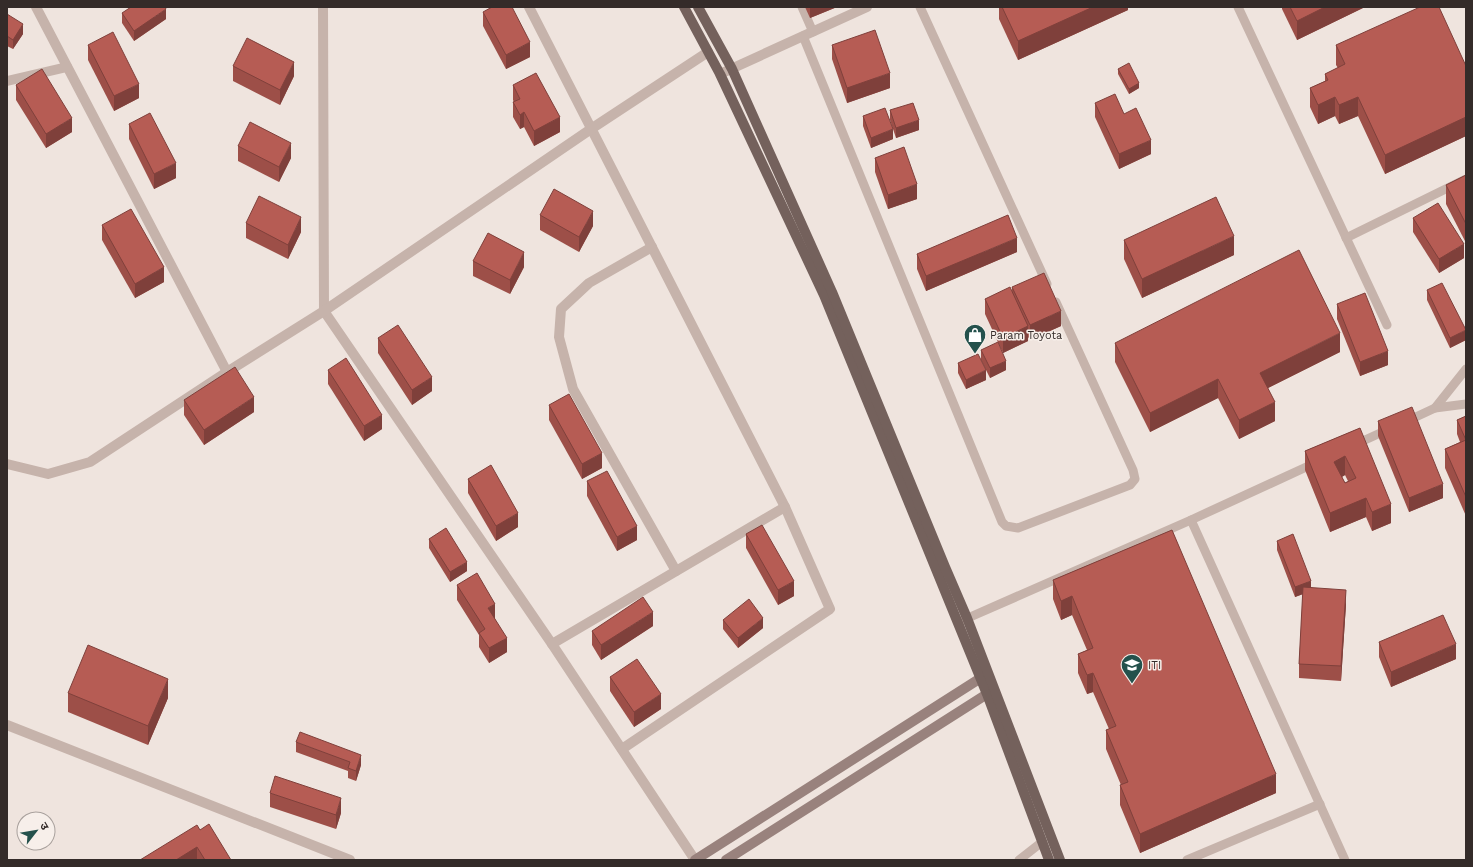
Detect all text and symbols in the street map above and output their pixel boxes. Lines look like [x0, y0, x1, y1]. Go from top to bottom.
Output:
shop icon: Param Toyota [962, 322, 988, 355]
place label: Param Toyota [990, 329, 1062, 342]
school or university icon: ITI [1119, 652, 1145, 685]
place label: ITI [1148, 659, 1161, 672]
north arrow [16, 811, 56, 851]
text: उ [37, 820, 52, 833]

